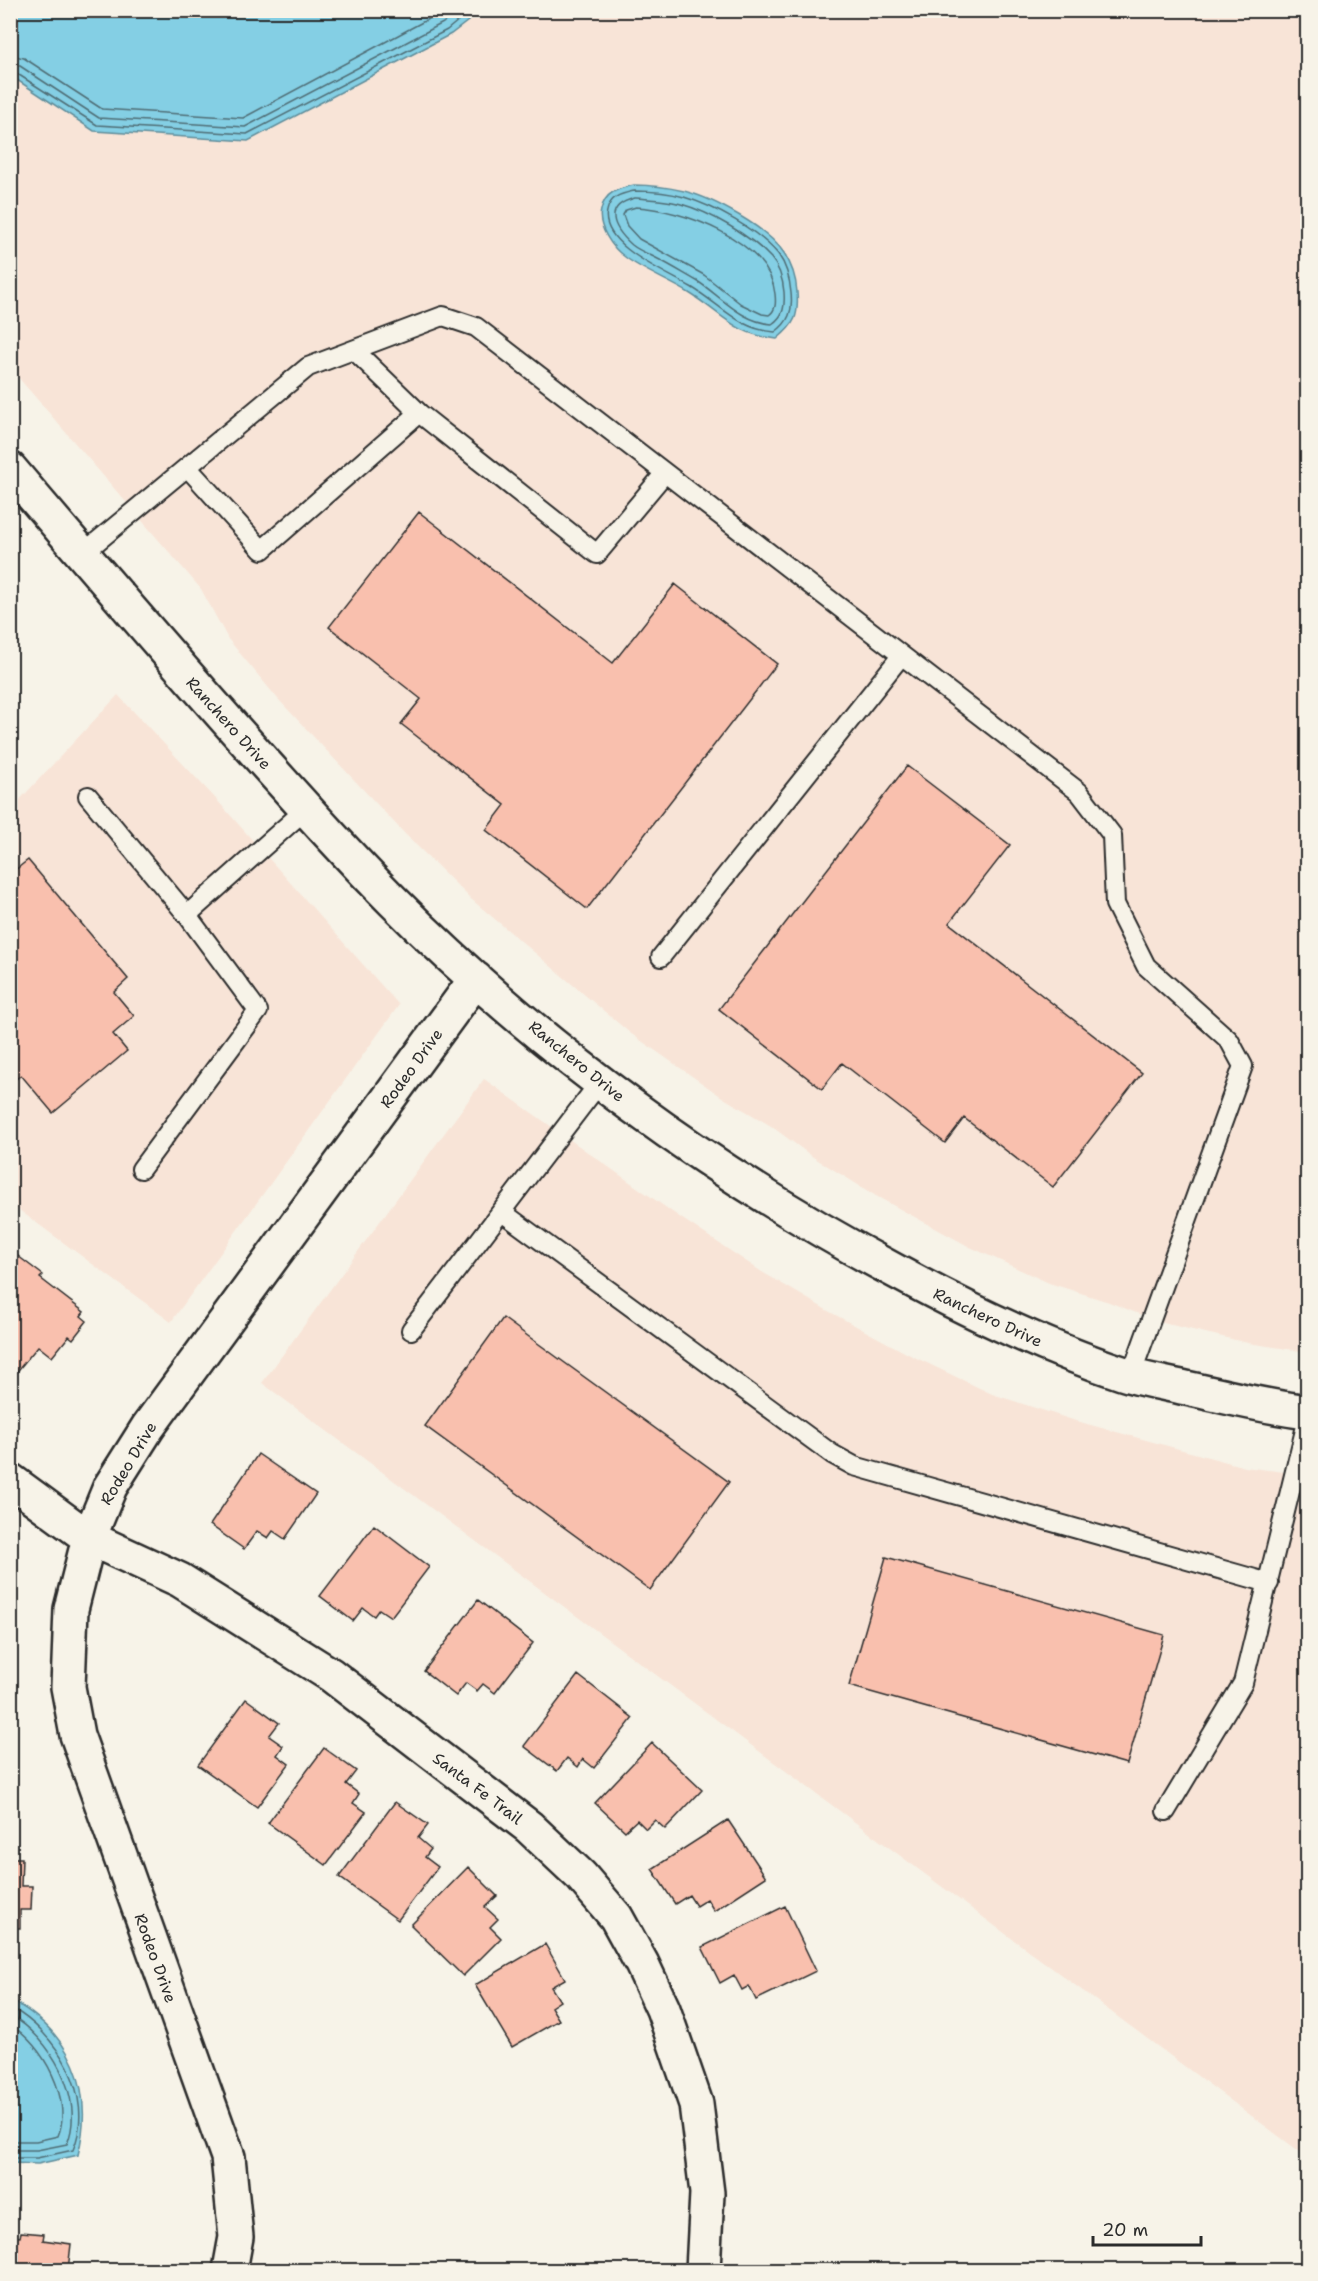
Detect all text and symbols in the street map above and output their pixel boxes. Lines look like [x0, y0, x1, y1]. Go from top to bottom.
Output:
street label: Ranchero Drive [181, 673, 276, 774]
street label: Ranchero Drive [524, 1016, 629, 1107]
street label: Rodeo Drive [375, 1024, 447, 1112]
street label: Ranchero Drive [930, 1283, 1046, 1352]
street label: Rodeo Drive [95, 1418, 162, 1509]
street label: Santa Fe Trail [429, 1748, 527, 1829]
street label: Rodeo Drive [130, 1911, 181, 2006]
scale bar [1093, 2209, 1201, 2247]
text: 20 m [1102, 2218, 1148, 2242]

